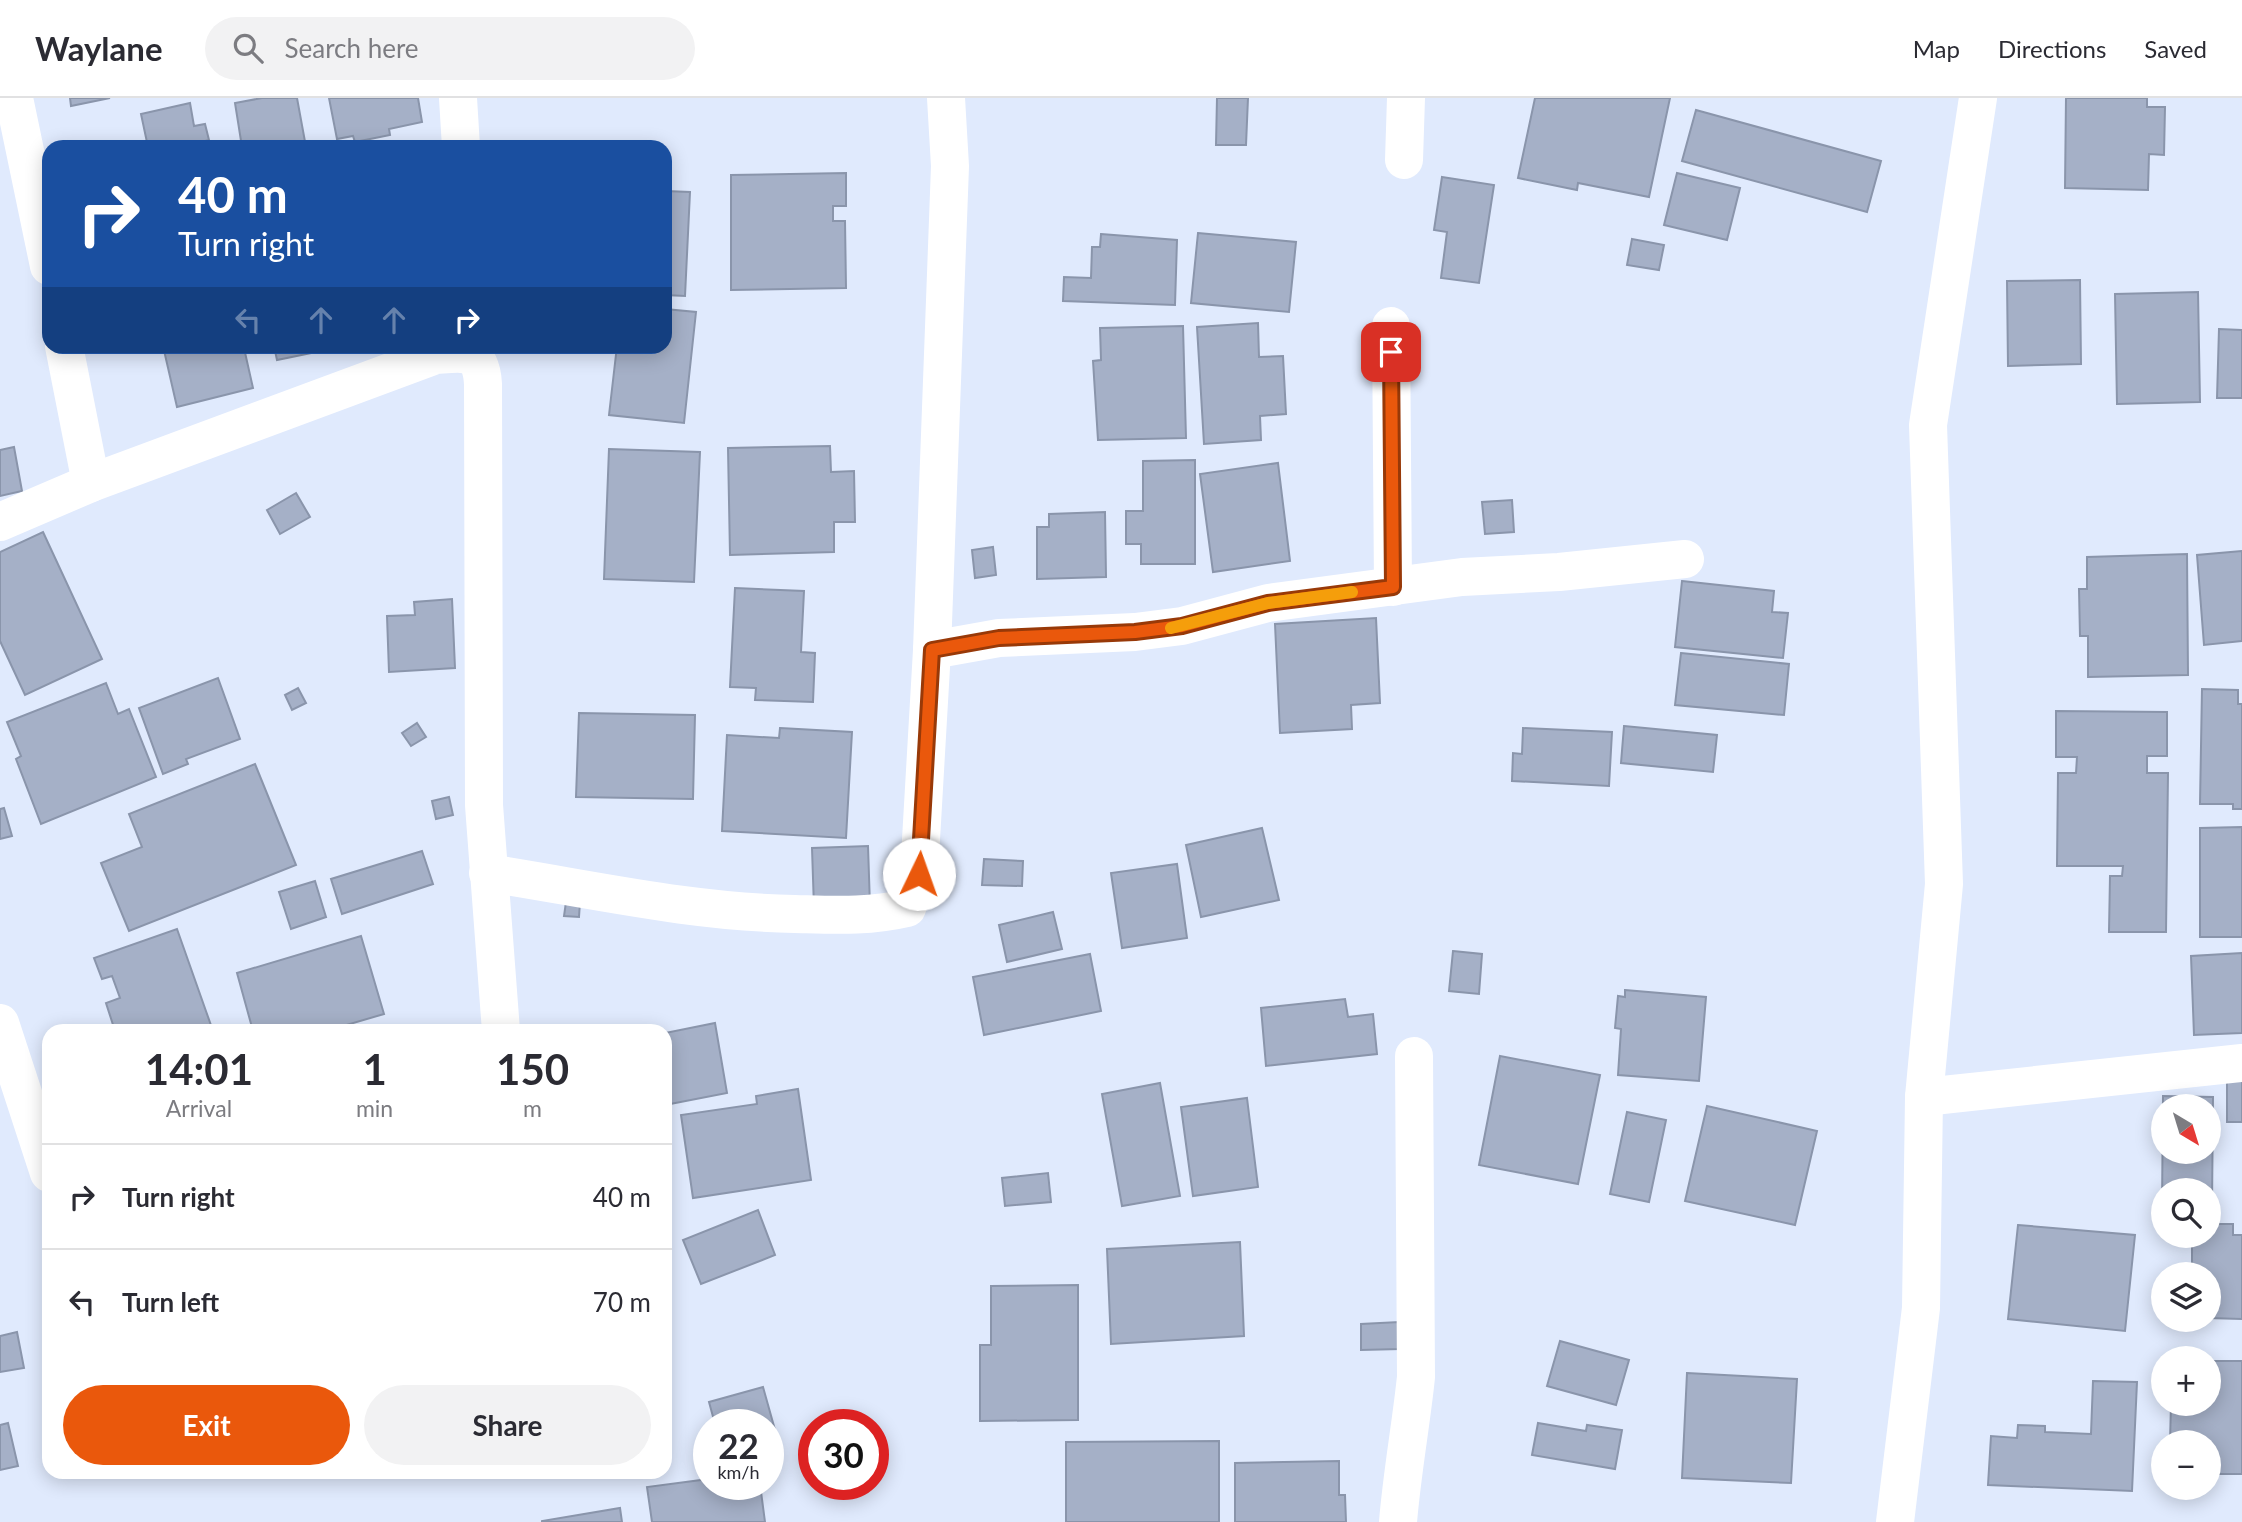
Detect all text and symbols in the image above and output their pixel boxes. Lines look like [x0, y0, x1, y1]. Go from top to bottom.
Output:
search box [205, 17, 695, 80]
text: Waylane [35, 28, 163, 68]
icon: search [229, 29, 267, 67]
text: Search here [285, 32, 419, 64]
text: Map [1913, 34, 1960, 63]
text: Directions [1998, 34, 2106, 63]
text: Saved [2144, 34, 2207, 63]
text: 40 m [178, 165, 288, 223]
icon: right [63, 168, 154, 259]
text: Turn right [178, 224, 314, 263]
icon: left [229, 301, 267, 339]
icon: ahead [302, 301, 340, 339]
icon: ahead [375, 301, 413, 339]
icon: right [448, 301, 486, 339]
pin [1361, 322, 1421, 382]
icon: arrive [1372, 333, 1410, 371]
position arrow [882, 837, 956, 911]
text: 14:01 [145, 1044, 253, 1094]
text: 1 [362, 1044, 387, 1094]
text: 150 [496, 1044, 569, 1094]
text: Arrival [166, 1094, 232, 1122]
text: min [356, 1094, 393, 1122]
text: m [523, 1094, 542, 1122]
north arrow [2151, 1094, 2221, 1164]
map controls [2151, 1094, 2221, 1500]
icon: right [63, 1178, 101, 1216]
button: search [2151, 1178, 2221, 1248]
text: Turn right [122, 1181, 235, 1213]
text: 40 m [593, 1181, 651, 1213]
button: layers [2151, 1262, 2221, 1332]
icon: left [63, 1283, 101, 1321]
text: Turn left [122, 1286, 219, 1318]
text: 70 m [593, 1286, 651, 1318]
button: + [2151, 1346, 2221, 1416]
button: Exit [63, 1385, 350, 1465]
button: Share [364, 1385, 651, 1465]
speed limit sign: 30 [798, 1409, 889, 1500]
text: 22 [718, 1424, 759, 1466]
button: − [2151, 1430, 2221, 1500]
text: km/h [717, 1461, 760, 1483]

